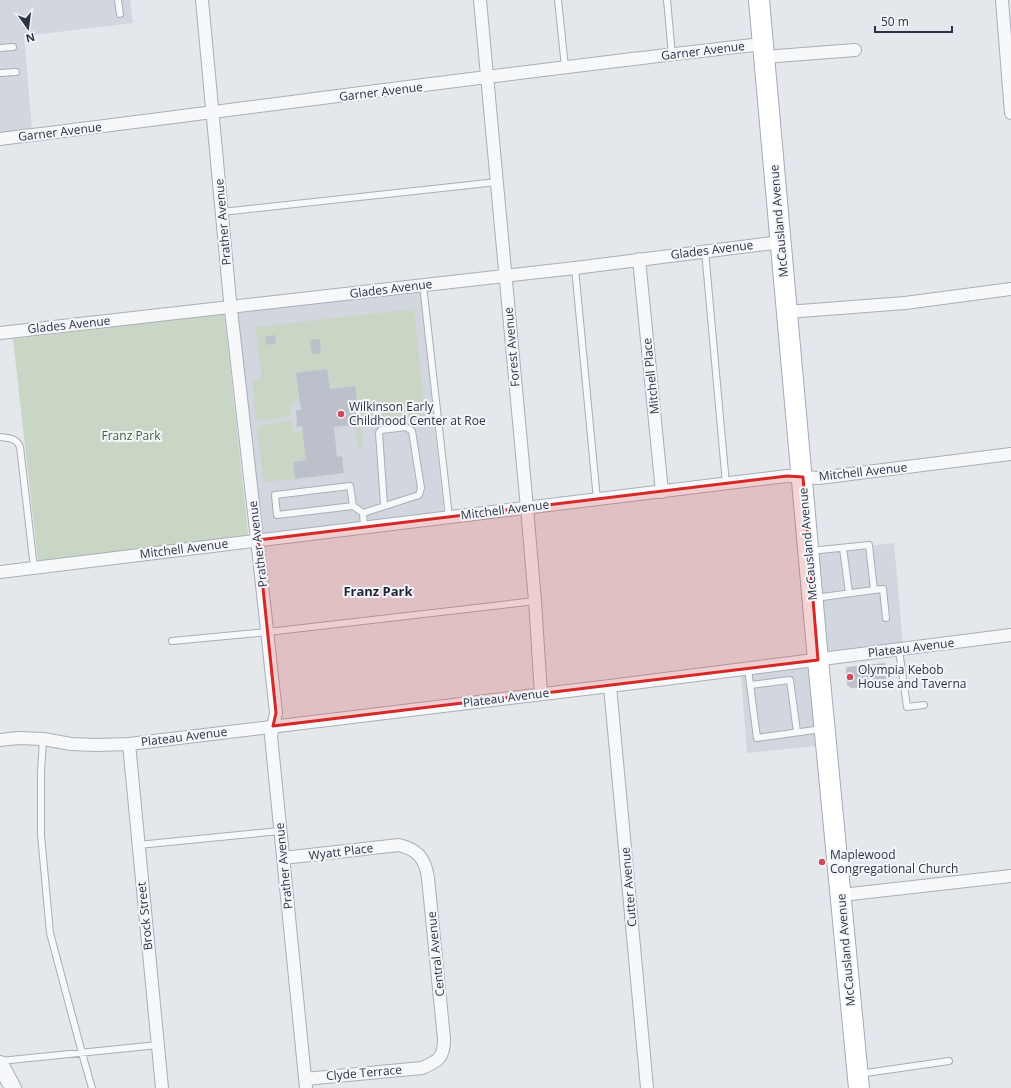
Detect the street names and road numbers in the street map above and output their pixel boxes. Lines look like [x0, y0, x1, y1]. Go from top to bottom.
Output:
street label: Garner Avenue [660, 37, 746, 64]
street label: Garner Avenue [338, 78, 424, 105]
street label: Garner Avenue [17, 118, 103, 145]
street label: McCausland Avenue [765, 164, 792, 278]
street label: Prather Avenue [210, 178, 235, 266]
street label: Glades Avenue [670, 236, 754, 263]
street label: Glades Avenue [349, 275, 433, 302]
street label: Forest Avenue [500, 306, 523, 388]
street label: Glades Avenue [27, 312, 111, 337]
street label: Mitchell Place [638, 337, 663, 415]
street label: Mitchell Avenue [818, 458, 908, 485]
street label: McCausland Avenue [794, 487, 821, 601]
street label: Mitchell Avenue [460, 496, 550, 523]
street label: Prather Avenue [244, 500, 271, 588]
street label: Mitchell Avenue [139, 535, 229, 562]
street label: Plateau Avenue [867, 634, 955, 661]
street label: Plateau Avenue [462, 684, 550, 711]
street label: Plateau Avenue [140, 723, 228, 750]
street label: Prather Avenue [270, 822, 297, 910]
street label: Wyatt Place [308, 839, 374, 864]
street label: Cutter Avenue [617, 846, 640, 928]
street label: Brock Street [132, 881, 157, 951]
street label: McCausland Avenue [832, 893, 859, 1007]
street label: Central Avenue [423, 910, 448, 997]
street label: Clyde Terrace [325, 1061, 403, 1084]

